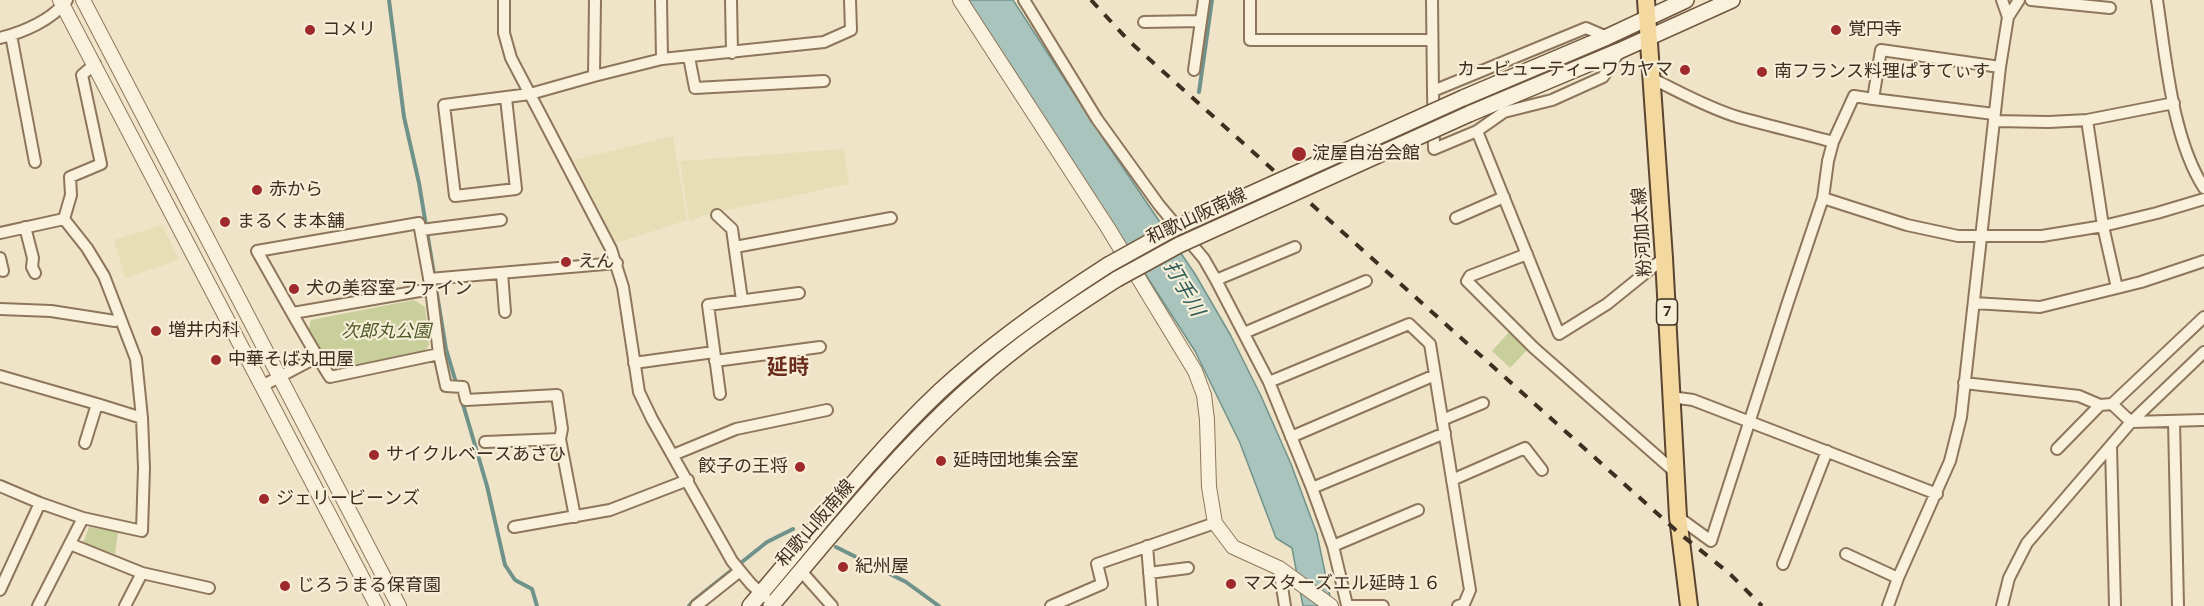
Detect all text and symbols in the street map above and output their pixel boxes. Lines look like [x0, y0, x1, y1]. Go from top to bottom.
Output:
place label: コメリ [322, 19, 376, 41]
place label: 覚円寺 [1848, 19, 1902, 41]
marker: コメリ [303, 23, 317, 37]
marker: 覚円寺 [1829, 23, 1843, 37]
place label: カービューティーワカヤマ [1457, 59, 1673, 81]
place label: 南フランス料理ぱすてぃす [1774, 61, 1990, 83]
marker: カービューティーワカヤマ [1678, 63, 1692, 77]
marker: 南フランス料理ぱすてぃす [1755, 65, 1769, 79]
place label: 淀屋自治会館 [1312, 143, 1420, 165]
marker: 淀屋自治会館 [1290, 145, 1308, 163]
place label: 赤から [269, 179, 323, 201]
marker: 赤から [250, 183, 264, 197]
street label: 和歌山阪南線 [1143, 184, 1251, 250]
street label: 粉河加太線 [1629, 186, 1657, 278]
place label: まるくま本舗 [237, 211, 345, 233]
marker: まるくま本舗 [218, 215, 232, 229]
place label: えん [578, 251, 614, 273]
marker: えん [559, 255, 573, 269]
water label: 打手川 [1158, 257, 1208, 321]
place label: 犬の美容室 ファイン [306, 278, 472, 300]
marker: 犬の美容室 ファイン [287, 282, 301, 296]
road number: 7 [1656, 299, 1678, 325]
place label: 増井内科 [168, 320, 240, 342]
park label: 次郎丸公園 [341, 321, 431, 343]
marker: 増井内科 [149, 324, 163, 338]
place label: 中華そば丸田屋 [228, 349, 354, 371]
marker: 中華そば丸田屋 [209, 353, 223, 367]
district label: 延時 [767, 356, 809, 382]
place label: サイクルベースあさひ [386, 444, 566, 466]
marker: サイクルベースあさひ [367, 448, 381, 462]
place label: 延時団地集会室 [953, 450, 1079, 472]
marker: 延時団地集会室 [934, 454, 948, 468]
place label: 餃子の王将 [698, 456, 788, 478]
marker: 餃子の王将 [793, 460, 807, 474]
street label: 和歌山阪南線 [772, 476, 860, 572]
place label: ジェリービーンズ [276, 488, 420, 510]
marker: ジェリービーンズ [257, 492, 271, 506]
place label: 紀州屋 [855, 556, 909, 578]
marker: 紀州屋 [836, 560, 850, 574]
place label: マスターズエル延時１６ [1243, 573, 1441, 595]
place label: じろうまる保育園 [297, 575, 441, 597]
marker: マスターズエル延時１６ [1224, 577, 1238, 591]
marker: じろうまる保育園 [278, 579, 292, 593]

